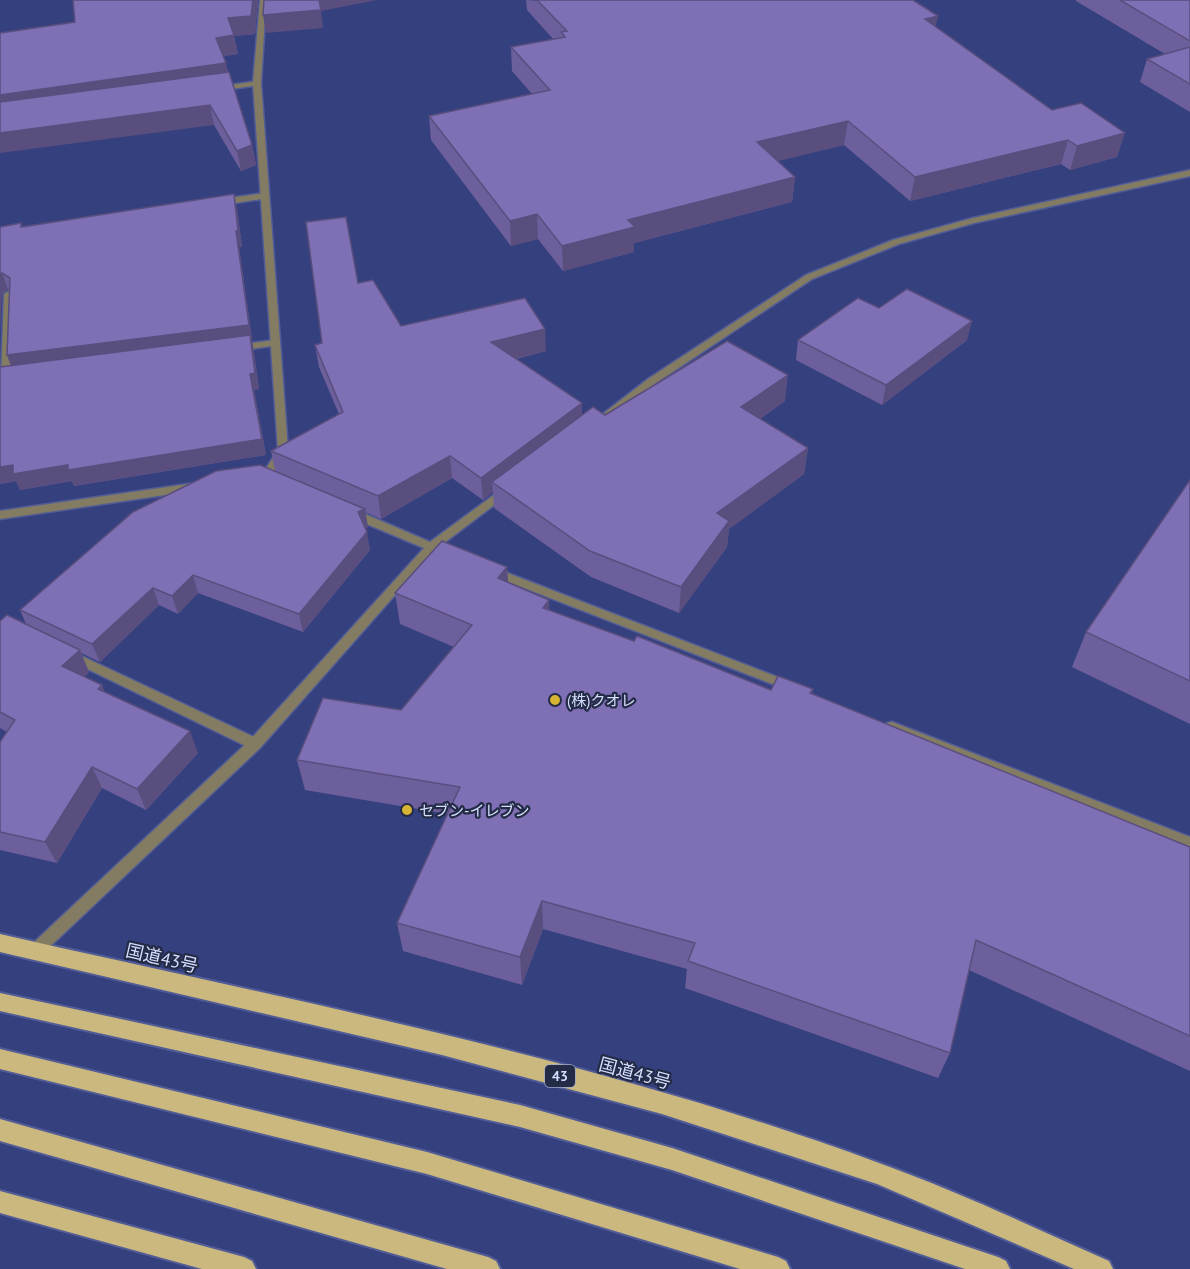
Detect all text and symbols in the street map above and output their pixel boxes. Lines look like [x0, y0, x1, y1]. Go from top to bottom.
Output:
place label: (株)クオレ [567, 691, 635, 710]
marker: (株)クオレ [548, 693, 562, 707]
place label: セブン-イレブン [419, 801, 529, 820]
marker: セブン-イレブン [400, 803, 414, 817]
street label: 国道43号 [124, 939, 200, 977]
street label: 国道43号 [596, 1052, 674, 1094]
road number: 43 [545, 1065, 575, 1087]

